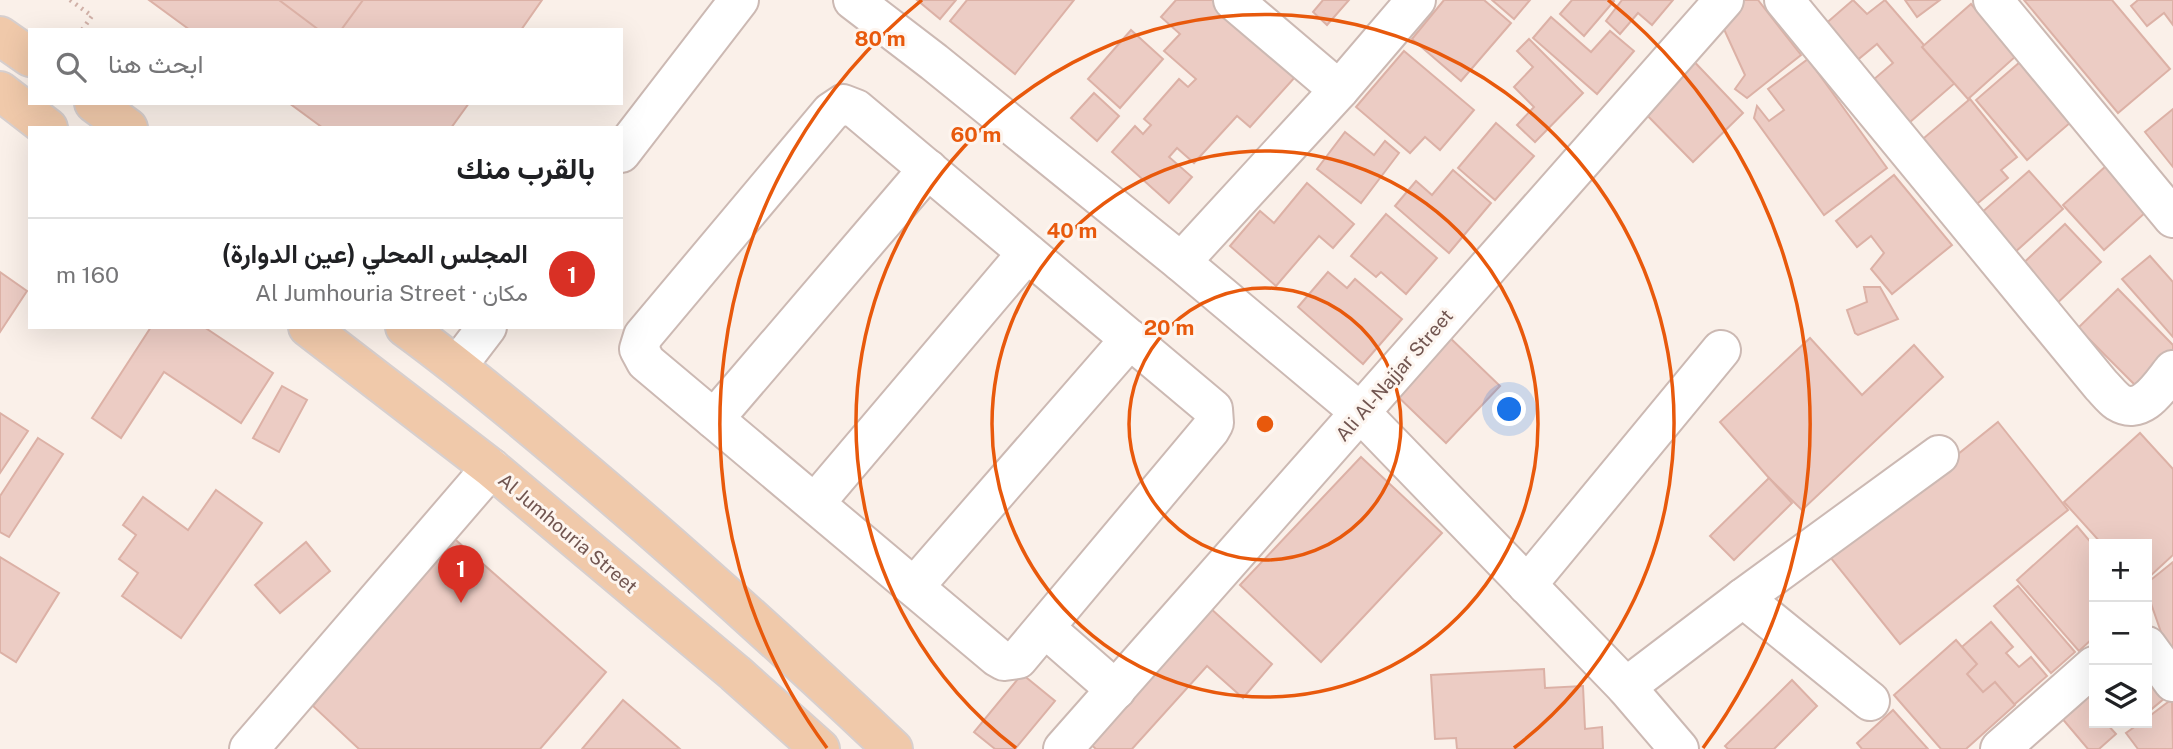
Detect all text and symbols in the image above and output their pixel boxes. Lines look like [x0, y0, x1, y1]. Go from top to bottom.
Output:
text: 80 m [854, 26, 906, 51]
search box [28, 28, 623, 105]
icon: search [52, 48, 90, 86]
text: ابحث هنا [108, 48, 204, 79]
text: 60 m [951, 122, 1001, 147]
text: بالقرب منك [457, 150, 595, 186]
text: 40 m [1047, 218, 1097, 243]
text: المجلس المحلي (عين الدوارة) [222, 238, 528, 269]
text: 160 m [56, 261, 119, 288]
text: 1 [567, 261, 577, 288]
text: مكان · Al Jumhouria Street [255, 279, 528, 306]
street label: Ali Al-Najjar Street [1331, 305, 1457, 445]
text: 20 m [1144, 315, 1194, 340]
your location [1492, 392, 1526, 426]
centre of rings [1253, 412, 1277, 436]
street label: Al Jumhouria Street [494, 469, 642, 597]
map controls [2089, 539, 2152, 728]
button: + [2089, 539, 2152, 602]
pin: 1 [438, 545, 484, 603]
button: − [2089, 602, 2152, 665]
button: layers [2089, 665, 2152, 728]

